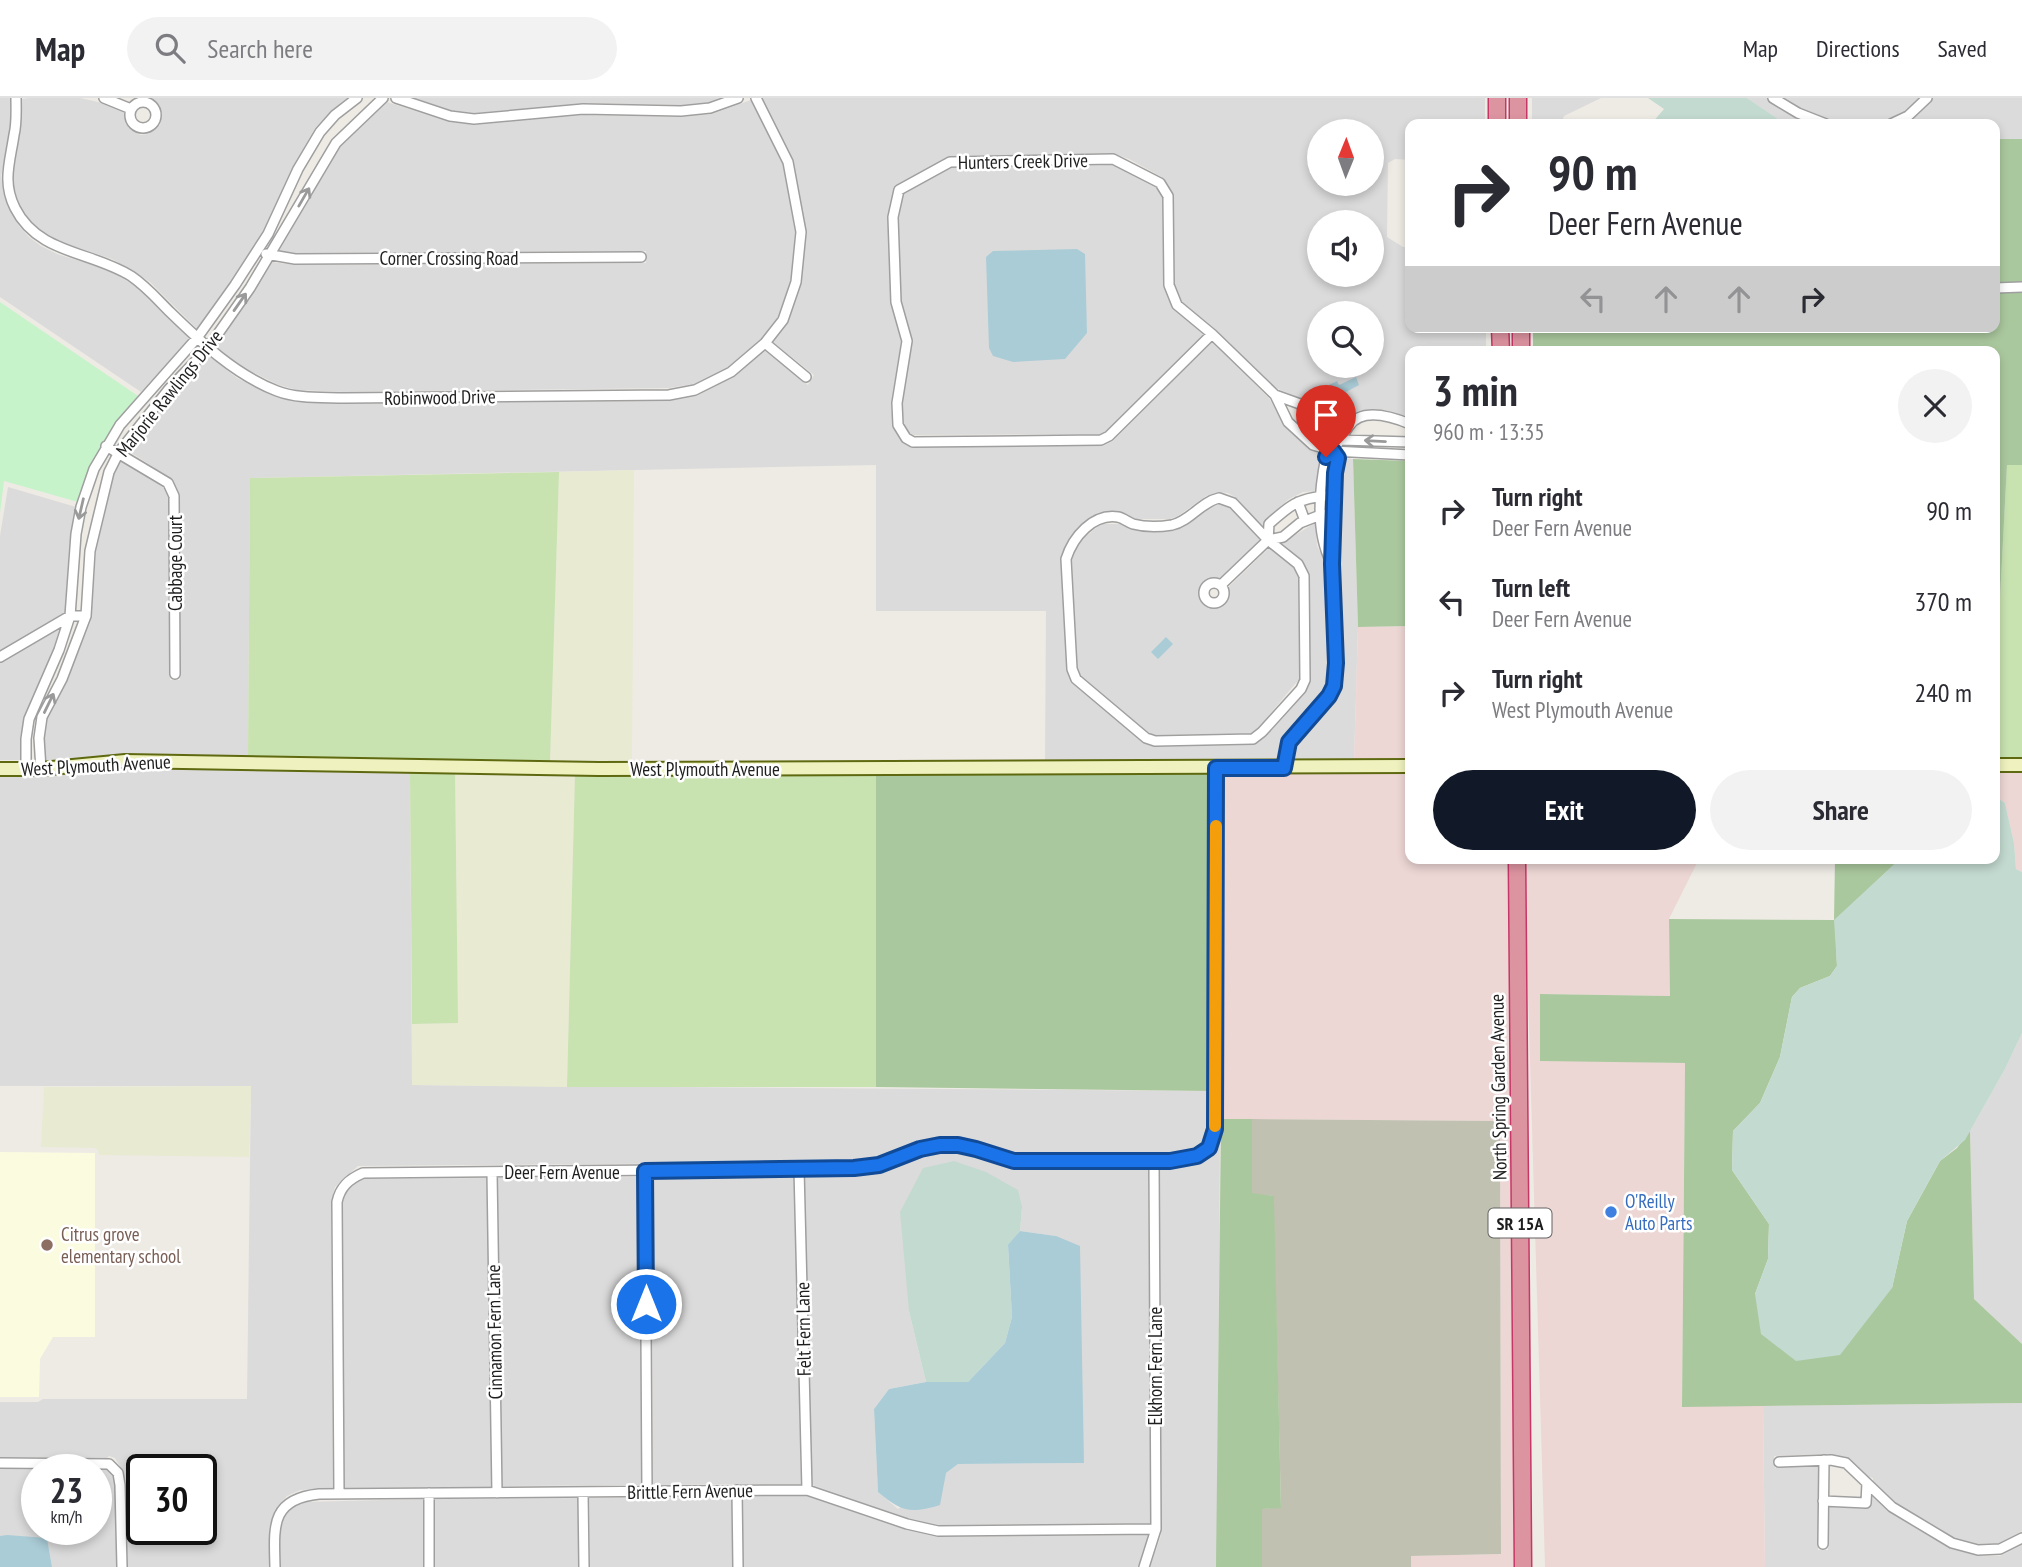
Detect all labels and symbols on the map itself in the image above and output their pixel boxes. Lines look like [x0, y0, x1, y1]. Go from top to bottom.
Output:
north arrow [1307, 119, 1384, 196]
street label: Hunters Creek Drive [958, 148, 1088, 174]
one-way arrow [297, 188, 311, 208]
street label: Corner Crossing Road [380, 246, 518, 270]
one-way arrow [233, 293, 247, 313]
street label: Marjorie Rawlings Drive [110, 325, 228, 461]
street label: Robinwood Drive [384, 384, 496, 410]
pin [1296, 385, 1356, 457]
one-way arrow [1364, 434, 1387, 447]
one-way arrow [74, 497, 88, 520]
street label: Cabbage Court [163, 514, 187, 611]
one-way arrow [42, 693, 56, 714]
street label: West Plymouth Avenue [21, 749, 172, 781]
street label: West Plymouth Avenue [630, 757, 780, 781]
street label: North Spring Garden Avenue [1484, 994, 1512, 1180]
street label: Deer Fern Avenue [504, 1160, 620, 1184]
place label: O'Reilly Auto Parts [1625, 1189, 1693, 1235]
marker: O'Reilly Auto Parts [1603, 1204, 1619, 1220]
road number: SR 15A [1488, 1208, 1552, 1238]
place label: Citrus grove elementary school [61, 1222, 181, 1268]
marker: Citrus grove elementary school [39, 1237, 55, 1253]
street label: Cinnamon Fern Lane [481, 1264, 507, 1400]
position arrow [609, 1267, 683, 1341]
street label: Felt Fern Lane [790, 1282, 816, 1376]
street label: Elkhorn Fern Lane [1143, 1306, 1167, 1425]
speed limit sign: 30 [126, 1454, 217, 1545]
street label: Brittle Fern Avenue [627, 1478, 753, 1504]

